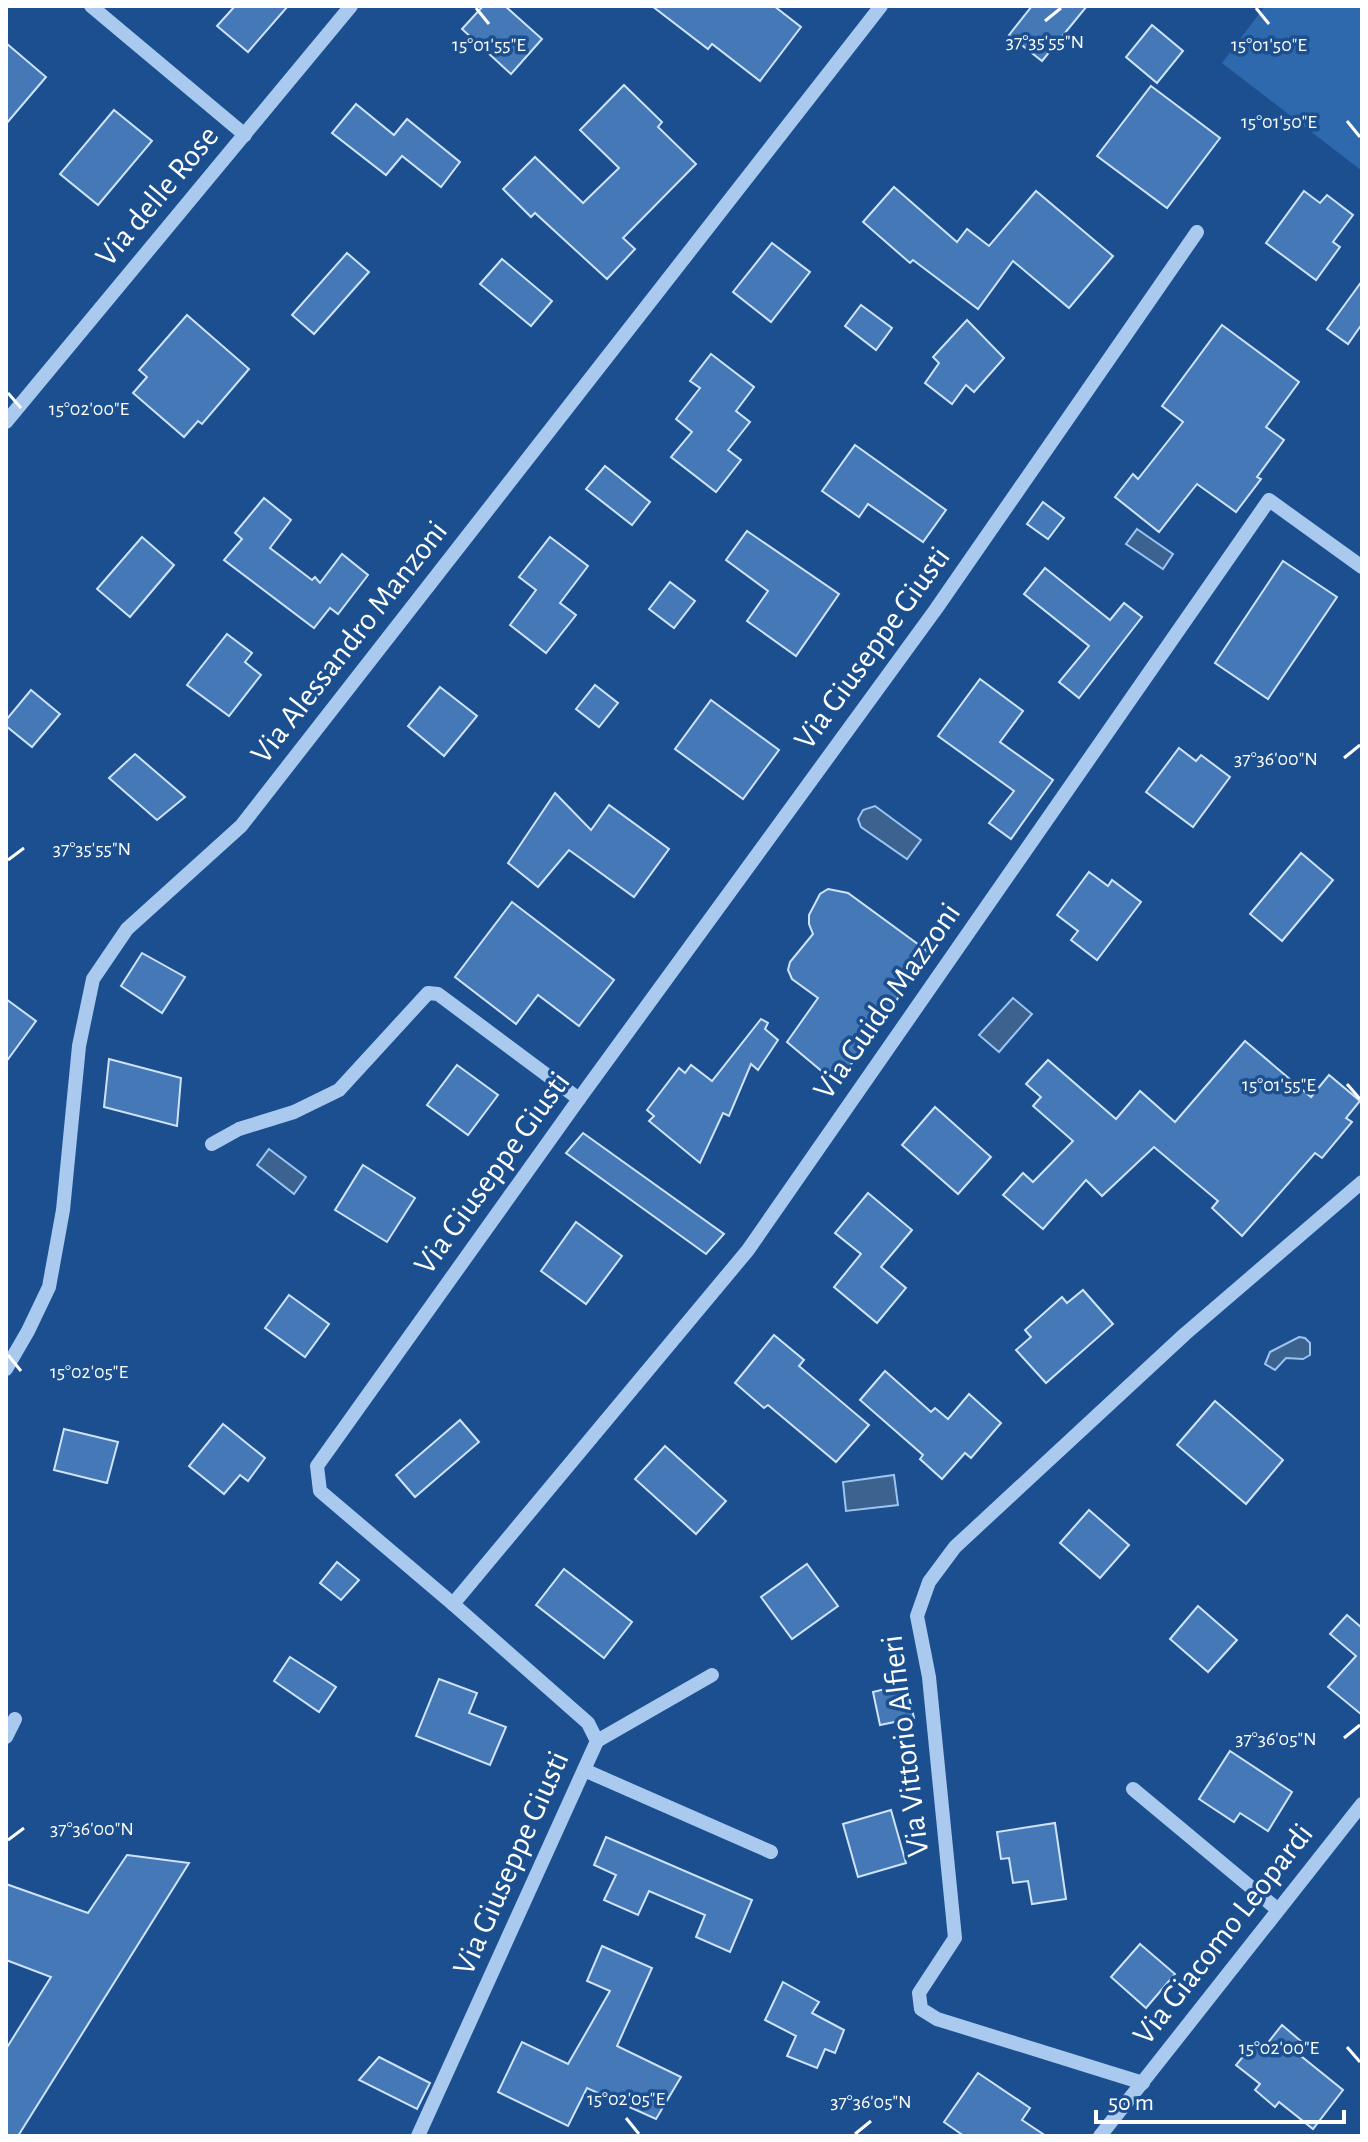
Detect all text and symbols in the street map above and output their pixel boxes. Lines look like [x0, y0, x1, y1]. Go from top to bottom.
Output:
text: 37°35'55"N [1006, 32, 1084, 52]
text: 15°01'55"E [452, 35, 526, 55]
text: 15°01'50"E [1231, 35, 1307, 55]
text: 15°01'50"E [1241, 112, 1317, 132]
street label: Via delle Rose [89, 120, 225, 272]
text: 15°02'00"E [49, 399, 130, 419]
street label: Via Alessandro Manzoni [245, 515, 453, 769]
street label: Via Giuseppe Giusti [788, 541, 956, 755]
text: 37°36'00"N [1234, 749, 1318, 769]
text: 37°35'55"N [53, 839, 131, 859]
street label: Via Guido Mazzoni [808, 897, 966, 1105]
street label: Via Giuseppe Giusti [408, 1066, 576, 1280]
text: 15°01'55"E [1242, 1075, 1316, 1095]
text: 15°02'05"E [50, 1362, 128, 1382]
street label: Via Vittorio Alfieri [876, 1633, 934, 1859]
text: 37°36'05"N [1235, 1729, 1317, 1749]
street label: Via Giuseppe Giusti [447, 1746, 575, 1980]
street label: Via Giacomo Leopardi [1127, 1818, 1319, 2050]
text: 37°36'00"N [50, 1819, 134, 1839]
text: 15°02'00"E [1239, 2038, 1320, 2058]
scale bar [1096, 2074, 1344, 2124]
text: 15°02'05"E [587, 2089, 665, 2109]
text: 50 m [1108, 2091, 1154, 2115]
text: 37°36'05"N [830, 2092, 912, 2112]

